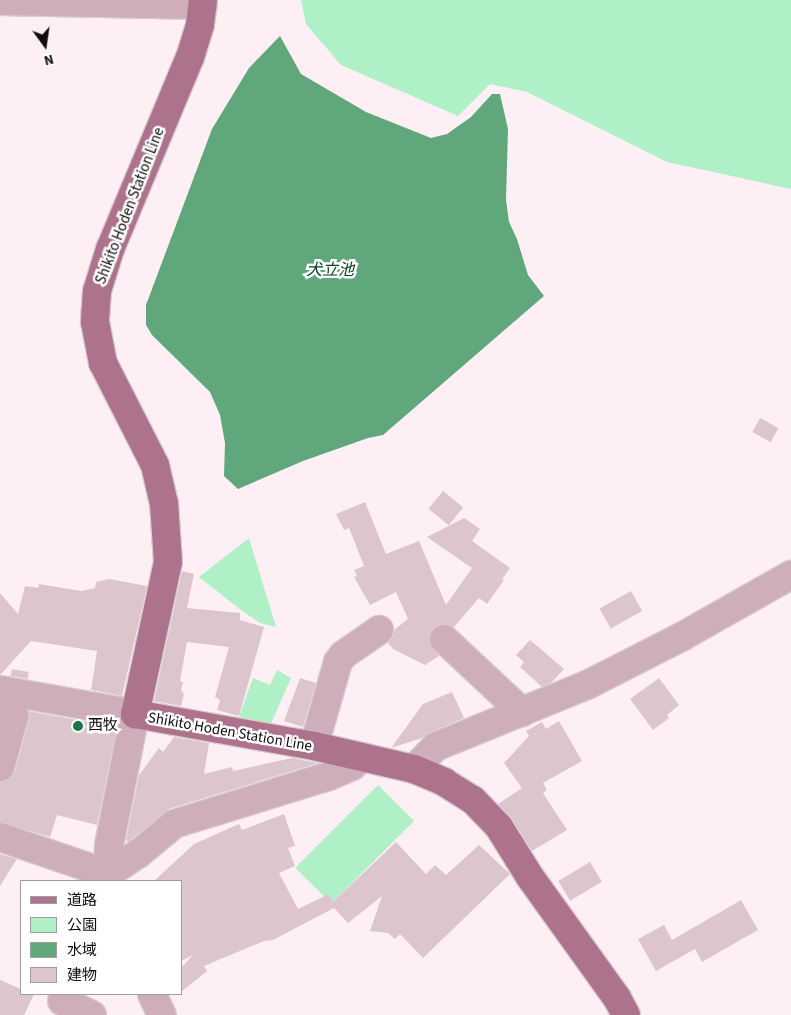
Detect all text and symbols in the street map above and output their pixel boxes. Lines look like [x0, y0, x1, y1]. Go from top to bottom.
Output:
north arrow [20, 20, 70, 70]
text: N [42, 49, 56, 70]
street label: Shikito Hoden Station Line [92, 125, 168, 287]
water label: 犬立池 [306, 260, 354, 280]
street label: Shikito Hoden Station Line [147, 709, 313, 755]
place label: 西牧 [88, 717, 118, 735]
marker: 西牧 [72, 720, 84, 732]
legend [20, 880, 182, 995]
text: 道路 [67, 890, 97, 911]
text: 公園 [67, 915, 97, 936]
text: 水域 [67, 940, 97, 961]
text: 建物 [67, 965, 97, 986]

